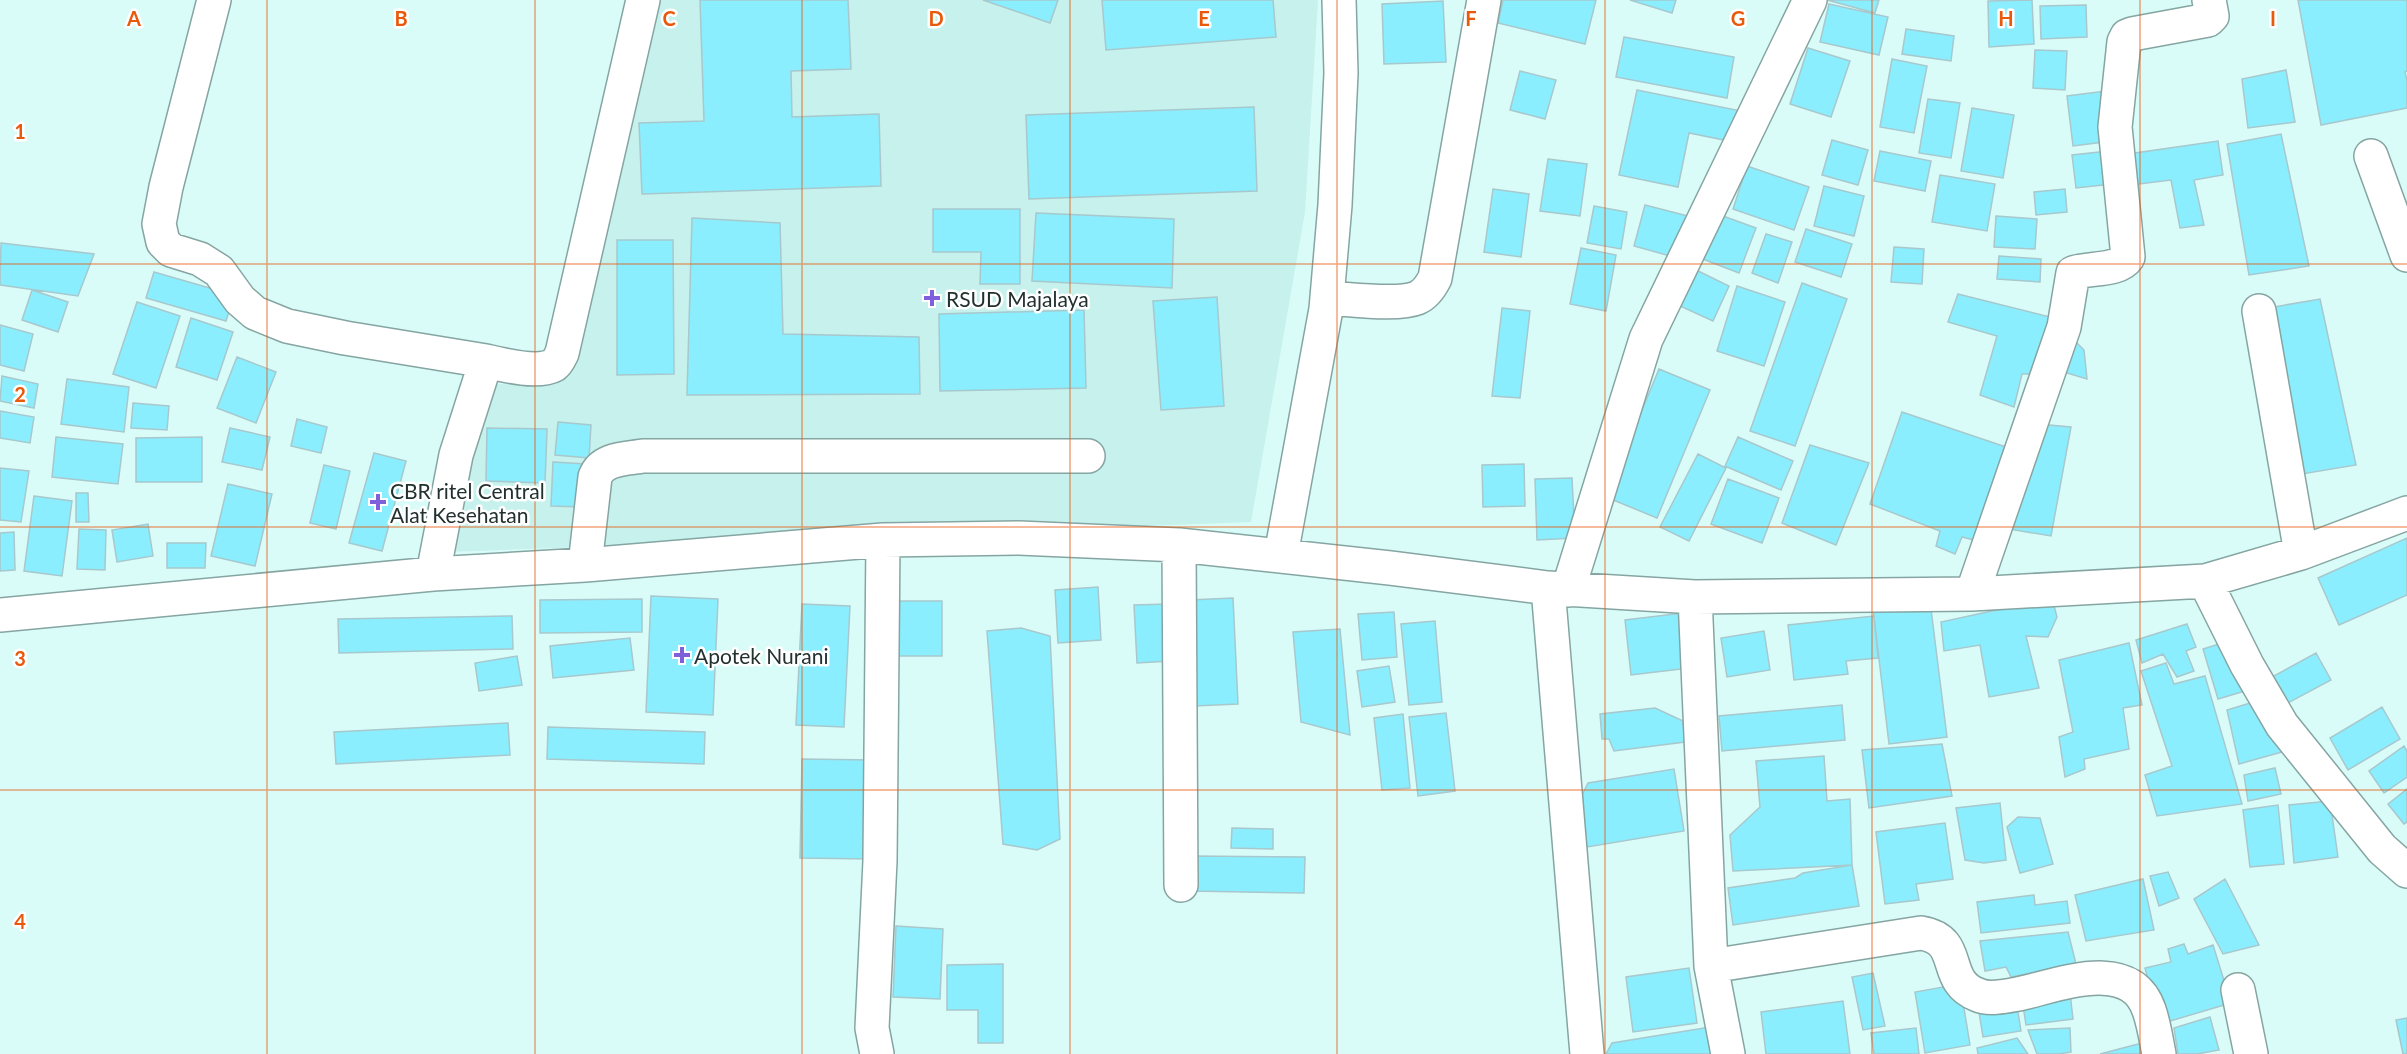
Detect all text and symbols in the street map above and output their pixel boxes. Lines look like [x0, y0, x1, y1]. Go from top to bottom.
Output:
text: A [126, 6, 141, 30]
text: B [394, 6, 408, 30]
text: C [662, 6, 676, 30]
text: D [928, 6, 944, 30]
text: E [1198, 6, 1210, 30]
text: F [1465, 6, 1477, 30]
text: G [1731, 6, 1745, 30]
text: H [1998, 6, 2014, 30]
text: I [2270, 6, 2276, 30]
text: 1 [14, 119, 26, 143]
place label: RSUD Majalaya [946, 286, 1089, 311]
marker: RSUD Majalaya [923, 289, 941, 307]
text: 2 [14, 382, 26, 406]
place label: CBR ritel Central Alat Kesehatan [390, 478, 545, 527]
marker: CBR ritel Central Alat Kesehatan [371, 495, 385, 509]
place label: Apotek Nurani [694, 643, 829, 668]
text: 3 [14, 646, 26, 670]
marker: Apotek Nurani [675, 648, 689, 662]
text: 4 [14, 909, 26, 933]

